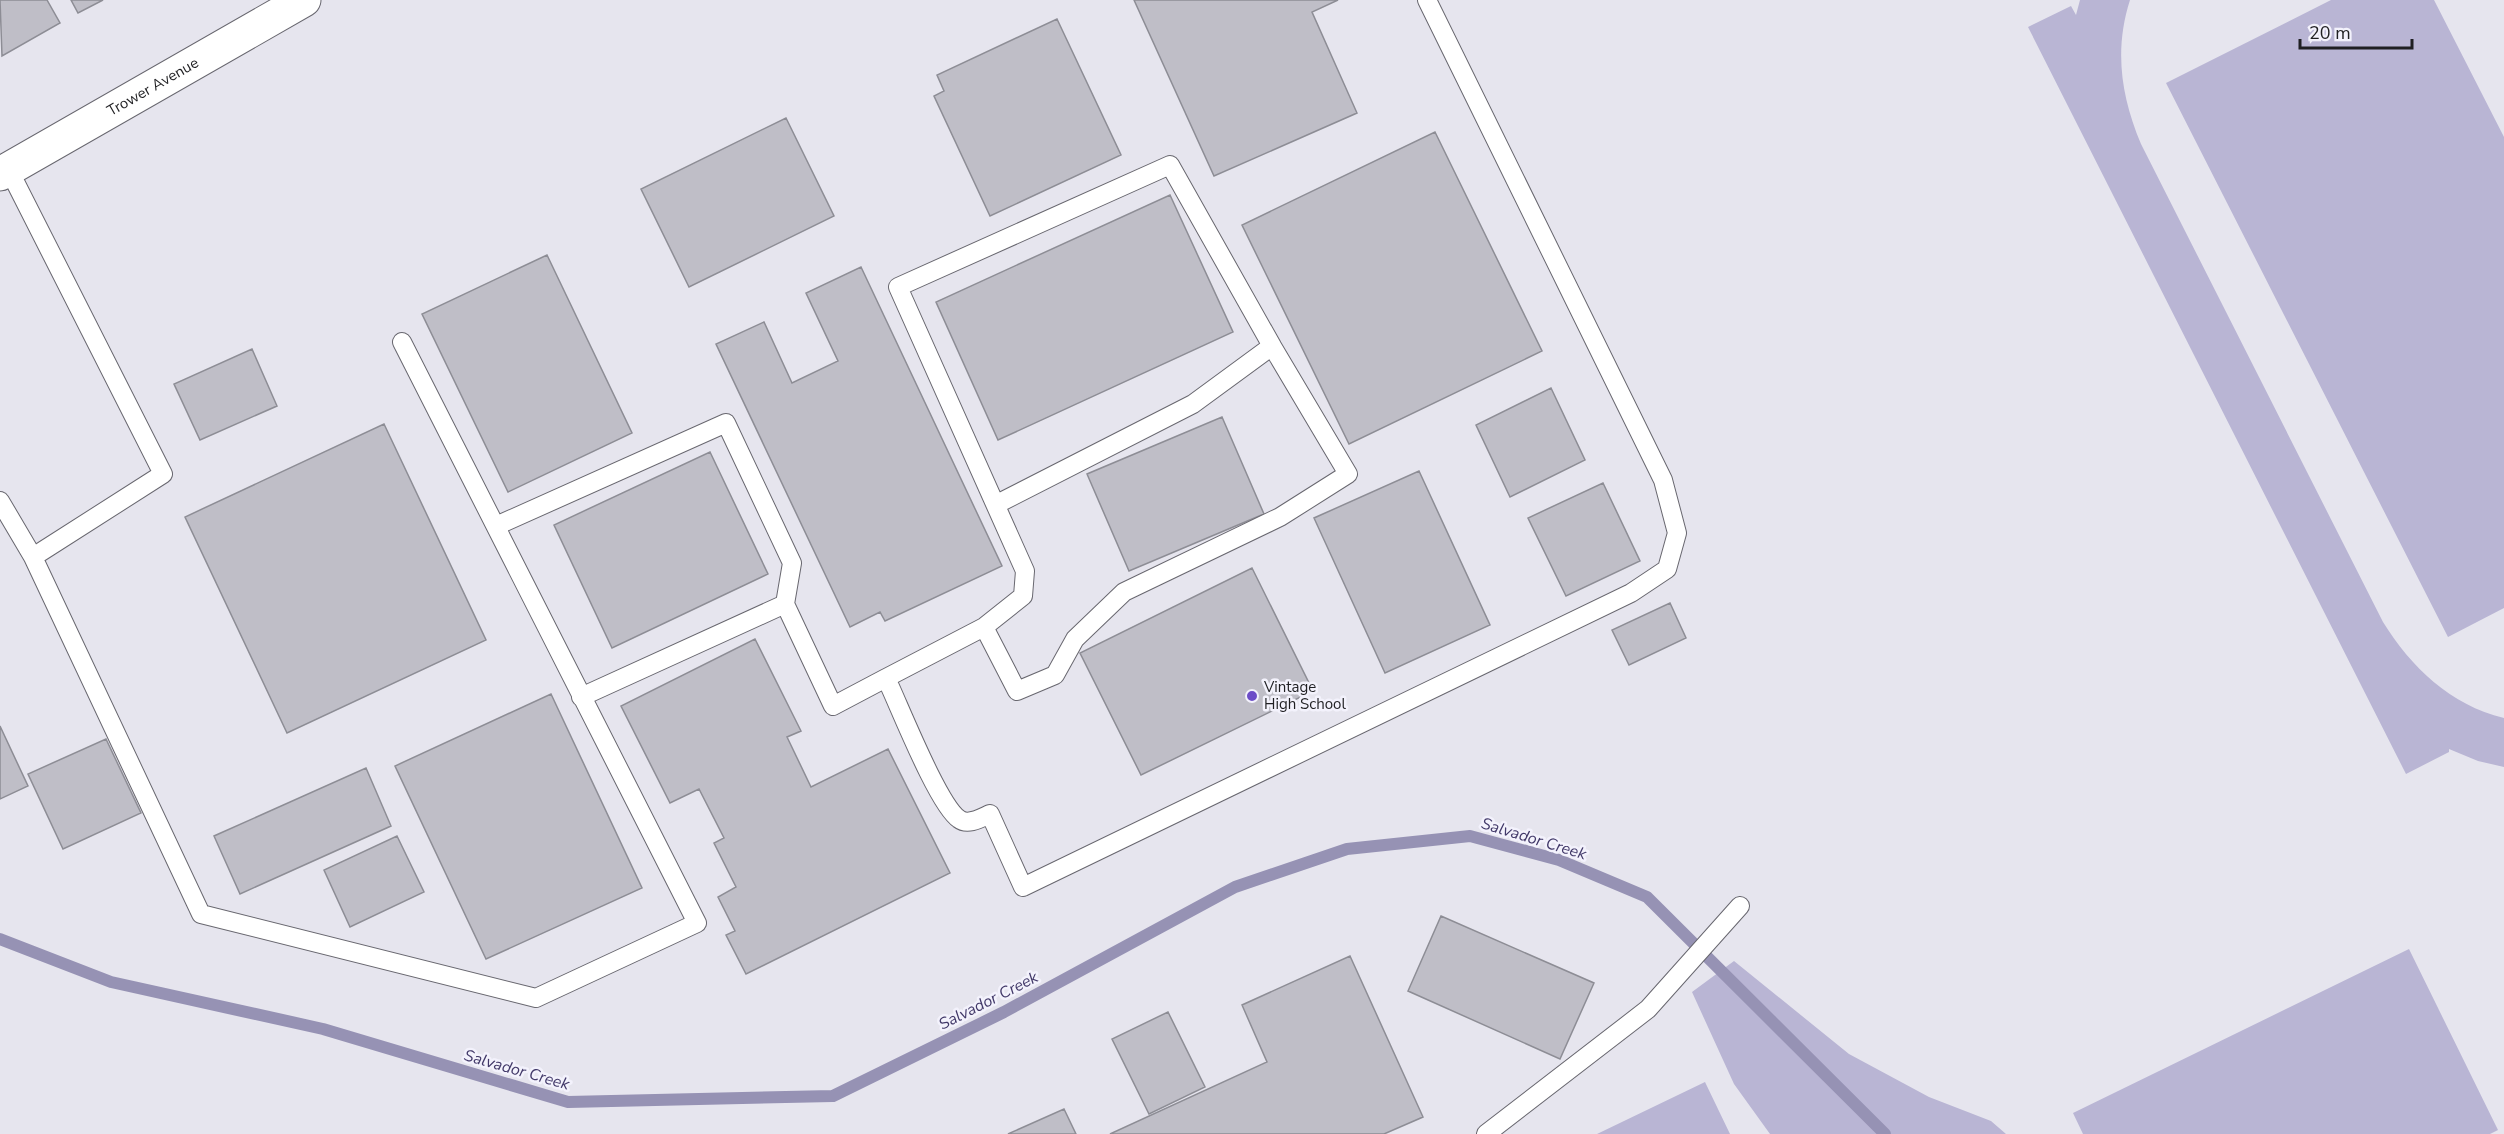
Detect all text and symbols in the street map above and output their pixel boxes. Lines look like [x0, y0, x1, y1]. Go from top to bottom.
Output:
scale bar [2300, 12, 2412, 50]
text: 20 m [2309, 21, 2351, 45]
street label: Trower Avenue [103, 52, 202, 121]
place label: Vintage High School [1263, 677, 1346, 714]
marker: Vintage High School [1245, 689, 1259, 703]
water label: Salvador Creek [1478, 813, 1590, 866]
water label: Salvador Creek [935, 966, 1043, 1035]
water label: Salvador Creek [461, 1044, 573, 1096]

